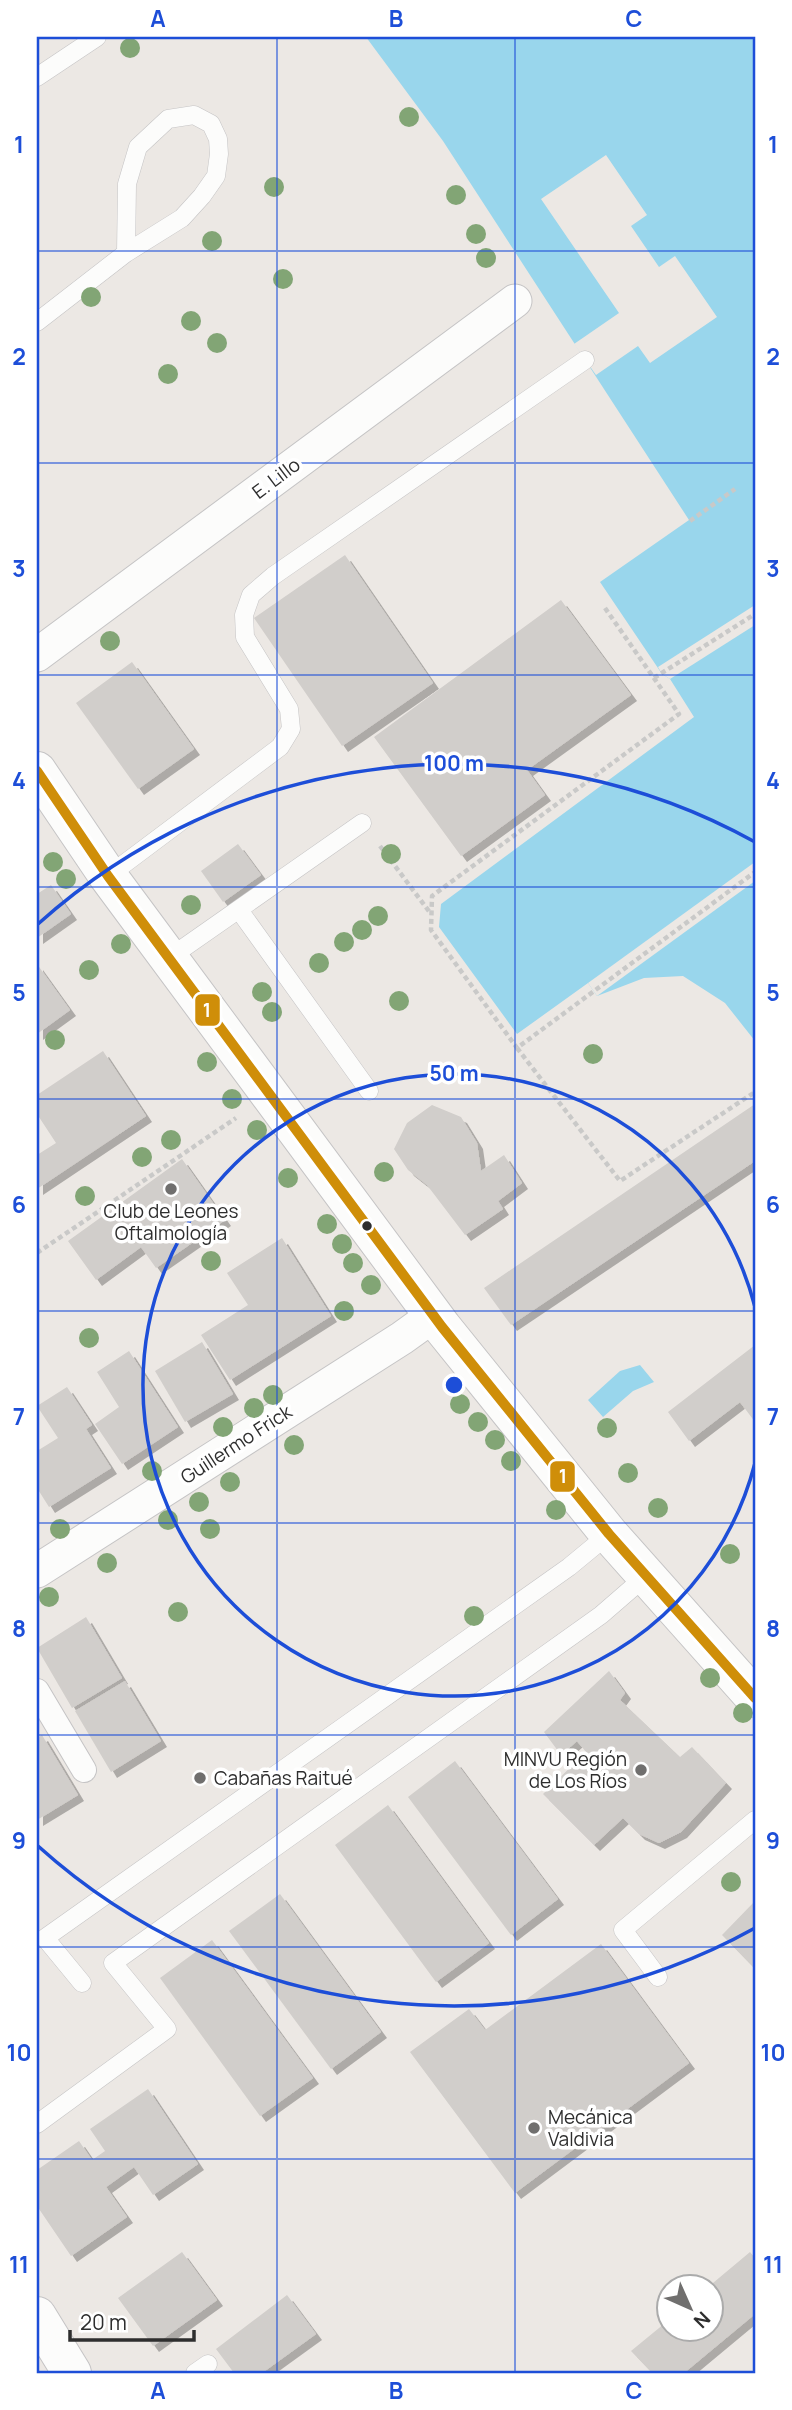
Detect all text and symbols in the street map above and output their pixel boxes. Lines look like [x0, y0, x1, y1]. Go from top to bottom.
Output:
text: A [150, 2, 166, 34]
text: B [389, 2, 403, 34]
text: C [626, 2, 643, 34]
text: 1 [14, 128, 24, 160]
text: 1 [768, 128, 778, 160]
text: 2 [12, 340, 26, 372]
text: 2 [766, 340, 780, 372]
street label: E. Lillo [247, 451, 305, 505]
text: 3 [12, 552, 26, 584]
text: 3 [766, 552, 780, 584]
text: 100 m [424, 749, 484, 777]
text: 4 [12, 764, 26, 796]
text: 4 [766, 764, 780, 796]
text: 5 [12, 976, 26, 1008]
text: 5 [766, 976, 780, 1008]
line badge: 1 [194, 993, 221, 1027]
text: 1 [203, 997, 211, 1023]
text: 50 m [429, 1059, 479, 1087]
marker: Club de Leones Oftalmología [163, 1181, 179, 1197]
text: 6 [12, 1188, 26, 1220]
text: 6 [766, 1188, 780, 1220]
place label: Club de Leones Oftalmología [104, 1198, 238, 1246]
unlabelled marker [360, 1219, 374, 1233]
centre of rings [442, 1373, 466, 1397]
street label: Guillermo Frick [175, 1398, 297, 1490]
text: 7 [13, 1400, 25, 1432]
text: 7 [767, 1400, 779, 1432]
line badge: 1 [549, 1460, 576, 1493]
text: 1 [559, 1463, 567, 1489]
text: 8 [12, 1612, 26, 1644]
text: 8 [766, 1612, 780, 1644]
place label: MINVU Región de Los Ríos [504, 1746, 627, 1794]
marker: MINVU Región de Los Ríos [633, 1762, 649, 1778]
place label: Cabañas Raitué [214, 1765, 353, 1791]
marker: Cabañas Raitué [192, 1770, 208, 1786]
text: 9 [12, 1824, 26, 1856]
text: 9 [766, 1824, 780, 1856]
text: 10 [6, 2036, 32, 2068]
text: 10 [760, 2036, 786, 2068]
place label: Mecánica Valdivia [548, 2104, 633, 2152]
marker: Mecánica Valdivia [526, 2120, 542, 2136]
text: 11 [9, 2248, 29, 2280]
text: 11 [763, 2248, 783, 2280]
north arrow [656, 2274, 726, 2344]
scale bar [70, 2298, 194, 2342]
text: N [688, 2306, 716, 2334]
text: 20 m [80, 2308, 127, 2336]
text: A [150, 2374, 166, 2406]
text: B [389, 2374, 403, 2406]
text: C [626, 2374, 643, 2406]

